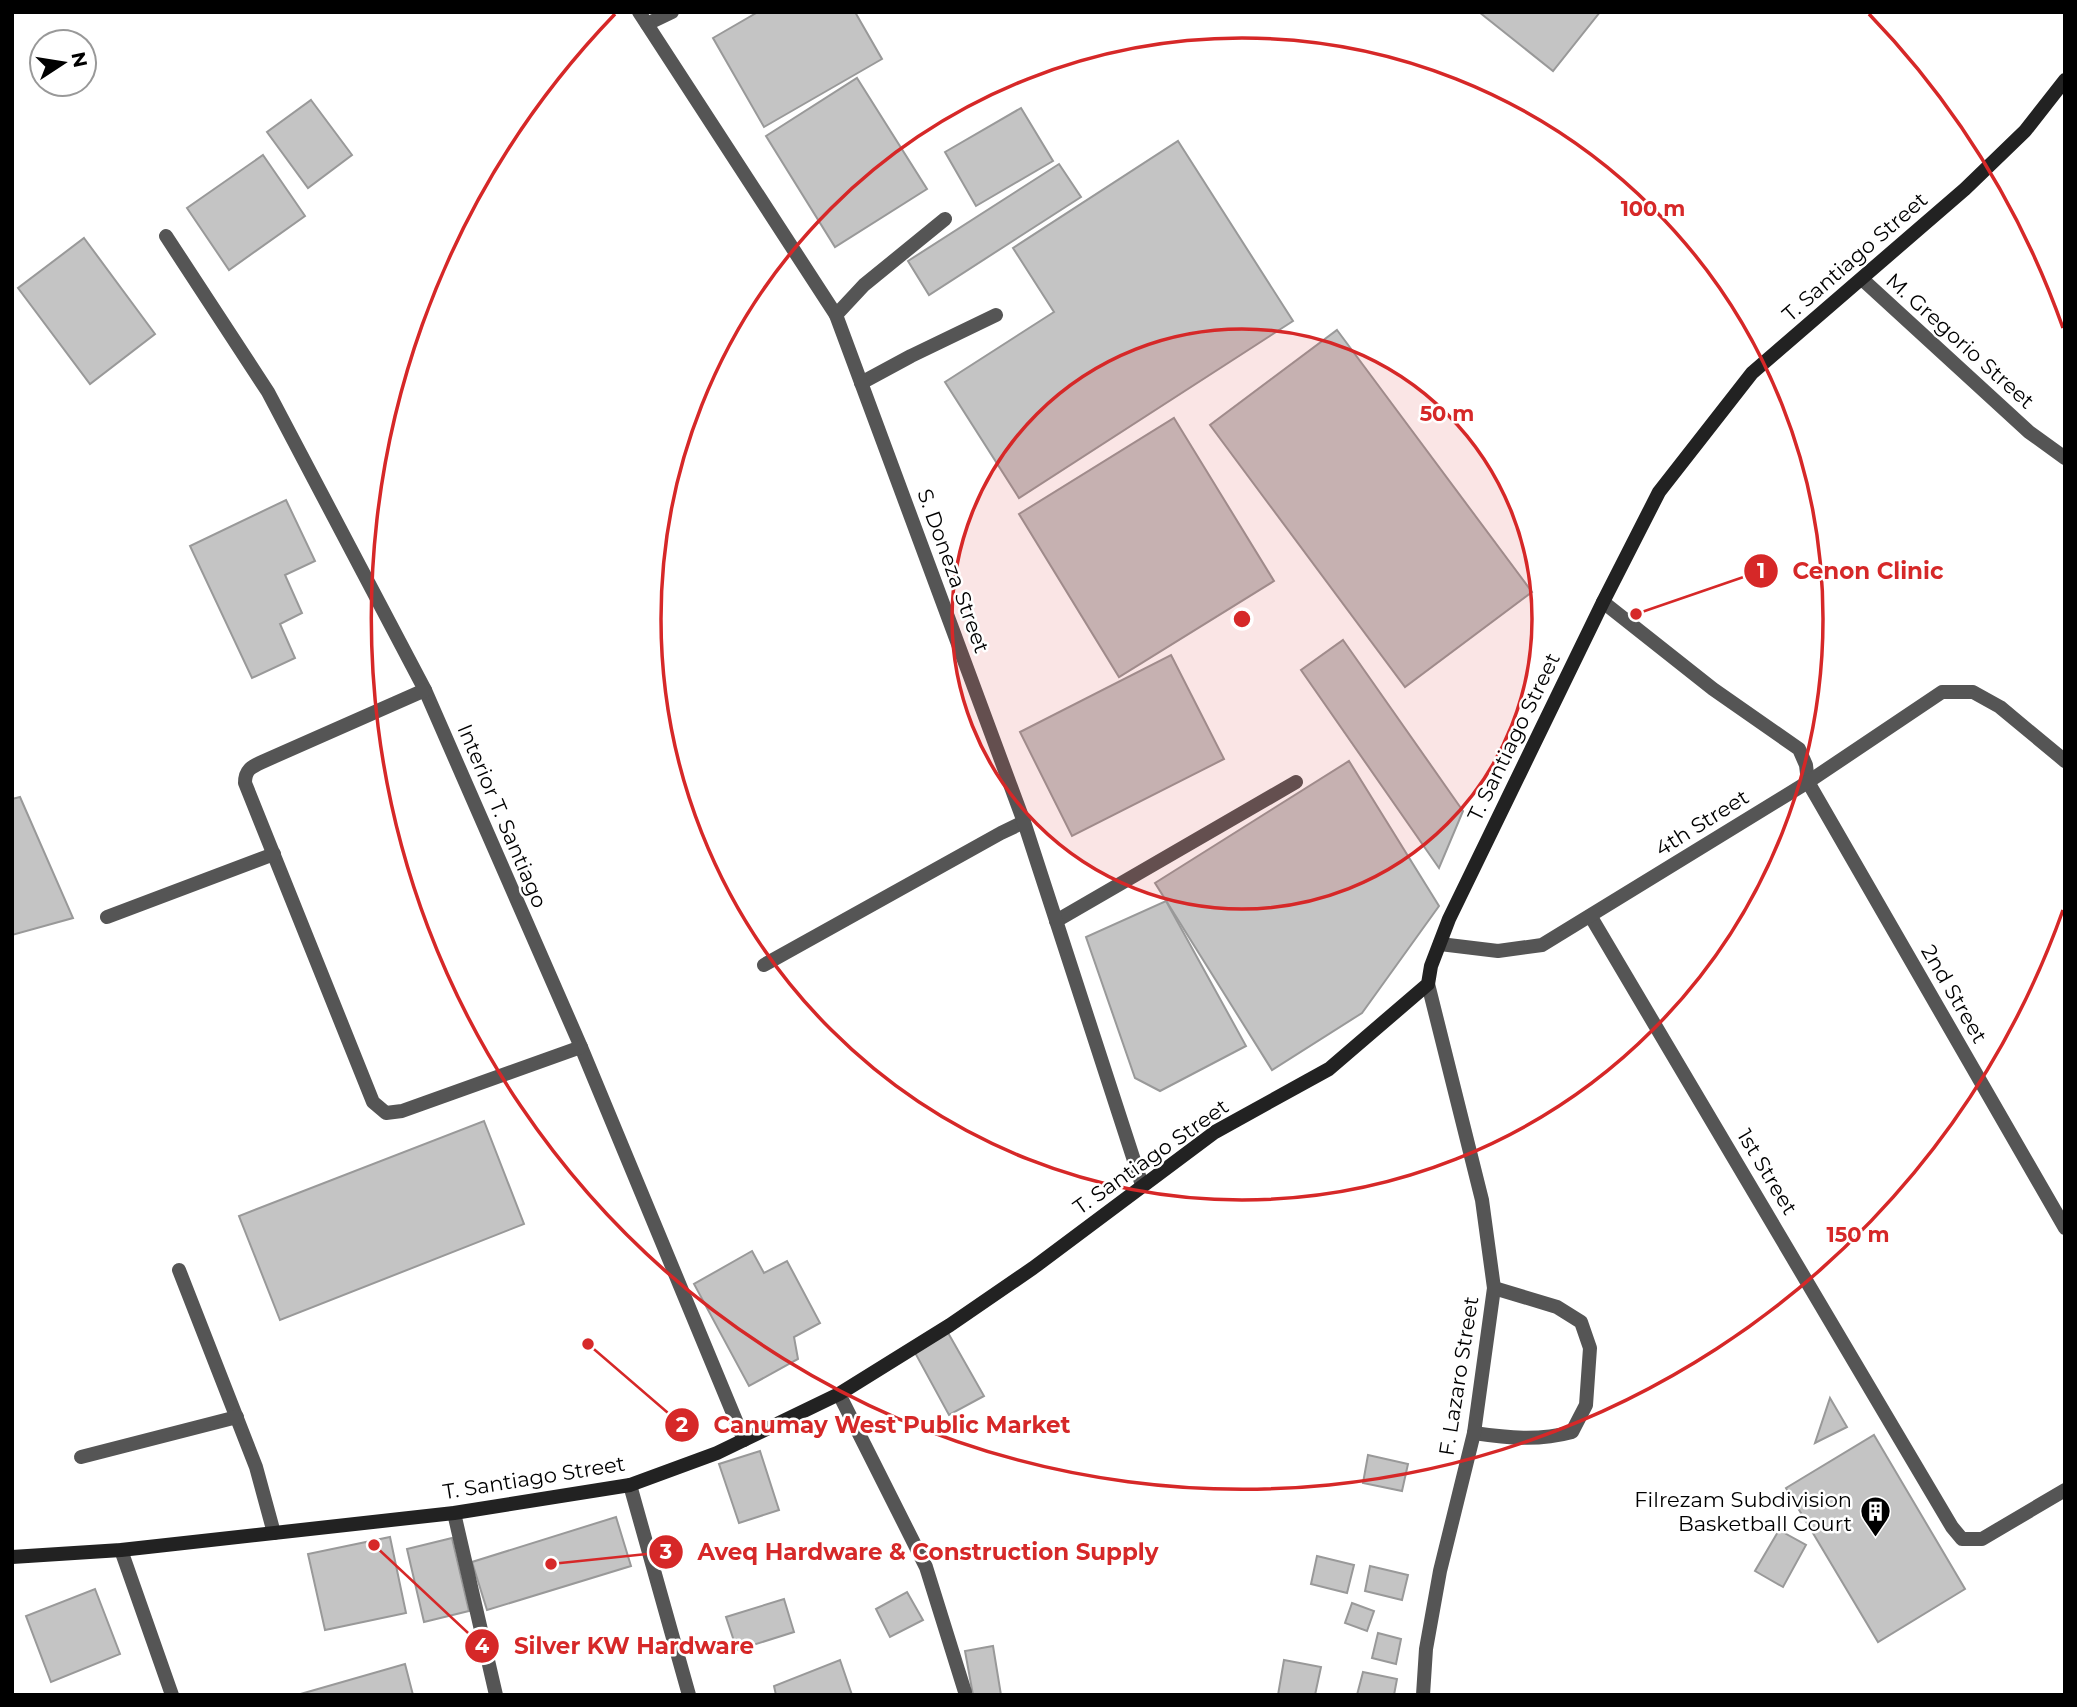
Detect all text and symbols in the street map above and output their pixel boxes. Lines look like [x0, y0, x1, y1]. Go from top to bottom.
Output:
north arrow [28, 28, 98, 98]
text: N [66, 50, 92, 69]
street label: T. Santiago Street [1777, 187, 1932, 326]
text: 100 m [1621, 196, 1685, 221]
street label: M. Gregorio Street [1881, 268, 2040, 414]
text: 50 m [1420, 401, 1474, 426]
street label: S. Doneza Street [912, 485, 995, 656]
callout: Cenon Clinic [1744, 549, 1958, 593]
text: Cenon Clinic [1792, 557, 1944, 585]
text: 1 [1757, 558, 1765, 583]
centre of rings [1230, 607, 1254, 631]
street label: T. Santiago Street [1462, 649, 1565, 825]
street label: Interior T. Santiago [452, 720, 553, 912]
street label: 4th Street [1650, 784, 1753, 861]
street label: 2nd Street [1916, 940, 1993, 1047]
street label: T. Santiago Street [1068, 1094, 1233, 1220]
street label: 1st Street [1732, 1124, 1803, 1219]
text: 150 m [1827, 1222, 1889, 1247]
street label: F. Lazaro Street [1434, 1294, 1483, 1458]
callout: Canumay West Public Market [664, 1403, 1084, 1447]
text: Canumay West Public Market [713, 1411, 1071, 1439]
text: 2 [676, 1412, 688, 1437]
street label: T. Santiago Street [441, 1451, 627, 1504]
place label: Filrezam Subdivision Basketball Court [1634, 1487, 1852, 1536]
building icon: Filrezam Subdivision Basketball Court [1858, 1495, 1892, 1539]
callout: Aveq Hardware & Construction Supply [649, 1530, 1173, 1574]
text: Aveq Hardware & Construction Supply [696, 1538, 1159, 1566]
text: 3 [659, 1539, 672, 1564]
callout: Silver KW Hardware [465, 1624, 768, 1668]
text: Silver KW Hardware [514, 1632, 754, 1660]
text: 4 [475, 1633, 490, 1658]

